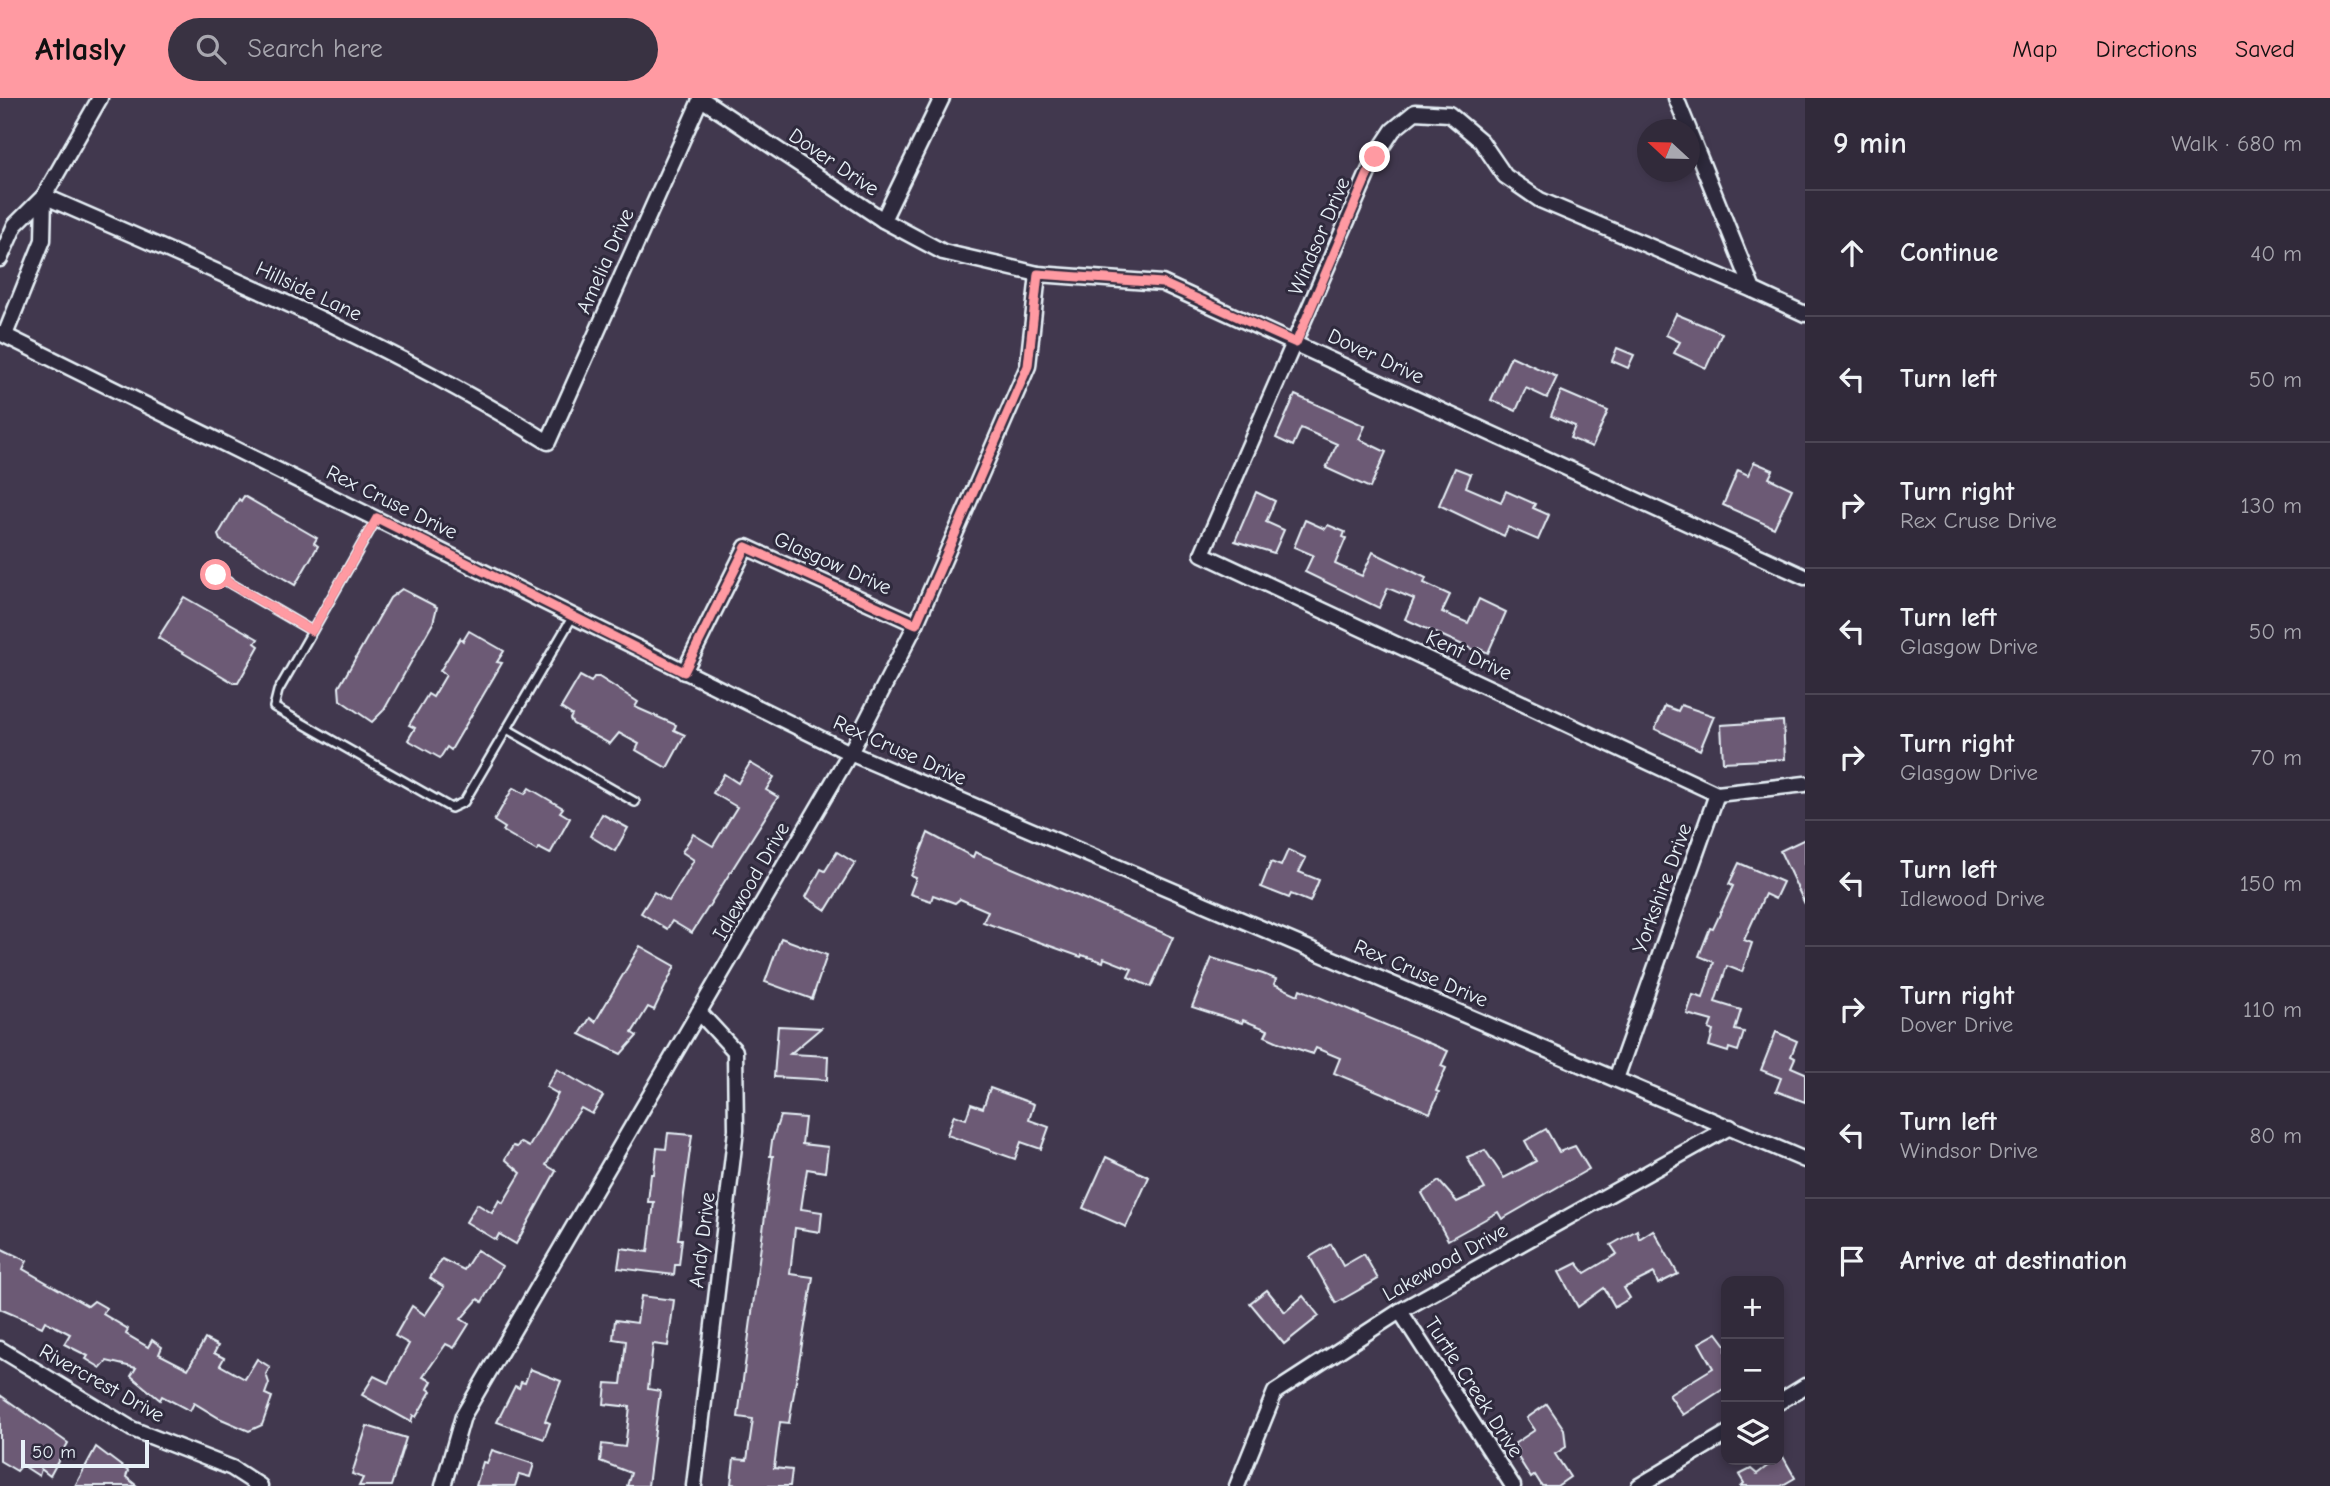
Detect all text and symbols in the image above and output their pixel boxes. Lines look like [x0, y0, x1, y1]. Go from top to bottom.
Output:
search box [168, 18, 658, 81]
text: Atlasly [35, 30, 126, 68]
icon: search [192, 30, 230, 68]
text: Search here [248, 34, 383, 64]
text: Map [2012, 35, 2058, 63]
text: Directions [2096, 35, 2197, 63]
text: Saved [2235, 35, 2295, 63]
north arrow [1637, 119, 1700, 182]
street label: Dover Drive [784, 123, 884, 201]
text: 9 min [1833, 126, 1907, 161]
text: Walk · 680 m [2171, 130, 2302, 157]
route end [1359, 141, 1390, 172]
street label: Windsor Drive [1283, 173, 1355, 299]
street label: Amelia Drive [571, 205, 639, 317]
icon: ahead [1833, 234, 1871, 272]
text: Continue [1900, 238, 1998, 268]
text: 40 m [2250, 240, 2302, 267]
street label: Hillside Lane [252, 256, 366, 326]
street label: Dover Drive [1324, 323, 1428, 389]
icon: left [1833, 360, 1871, 398]
text: Turn left [1900, 364, 1997, 394]
text: 50 m [2249, 366, 2302, 393]
street label: Rex Cruse Drive [322, 460, 462, 544]
text: Turn right [1900, 477, 2014, 507]
icon: right [1833, 486, 1871, 524]
text: 130 m [2241, 492, 2302, 519]
text: Rex Cruse Drive [1900, 507, 2057, 534]
street label: Glasgow Drive [771, 526, 895, 600]
route start [200, 559, 231, 590]
text: Turn left [1900, 603, 1997, 633]
icon: left [1833, 612, 1871, 650]
text: 50 m [2249, 618, 2302, 645]
street label: Kent Drive [1422, 625, 1516, 685]
text: Glasgow Drive [1900, 633, 2038, 660]
street label: Rex Cruse Drive [830, 710, 970, 790]
text: Turn right [1900, 729, 2014, 759]
icon: right [1833, 738, 1871, 776]
text: 70 m [2250, 744, 2302, 771]
text: Glasgow Drive [1900, 759, 2038, 786]
street label: Idlewood Drive [708, 818, 794, 944]
street label: Yorkshire Drive [1627, 820, 1697, 956]
text: Turn left [1900, 855, 1997, 885]
icon: left [1833, 864, 1871, 902]
text: 150 m [2240, 870, 2302, 897]
text: Idlewood Drive [1900, 885, 2045, 912]
street label: Rex Cruse Drive [1350, 934, 1492, 1012]
text: Turn right [1900, 981, 2014, 1011]
icon: right [1833, 990, 1871, 1028]
text: 110 m [2243, 996, 2302, 1023]
text: Dover Drive [1900, 1011, 2013, 1038]
text: Turn left [1900, 1107, 1997, 1137]
icon: left [1833, 1116, 1871, 1154]
text: 80 m [2249, 1122, 2302, 1149]
text: Windsor Drive [1900, 1137, 2038, 1164]
street label: Andy Drive [684, 1191, 720, 1289]
street label: Lakewood Drive [1378, 1218, 1512, 1306]
icon: arrive [1833, 1242, 1871, 1280]
text: Arrive at destination [1900, 1246, 2127, 1276]
map controls [1721, 1276, 1784, 1465]
button: + [1721, 1276, 1784, 1339]
street label: Turtle Creek Drive [1420, 1312, 1528, 1462]
street label: Rivercrest Drive [35, 1339, 169, 1427]
button: − [1721, 1339, 1784, 1402]
button: layers [1721, 1402, 1784, 1465]
scale bar [21, 1437, 149, 1469]
text: 50 m [32, 1441, 76, 1463]

